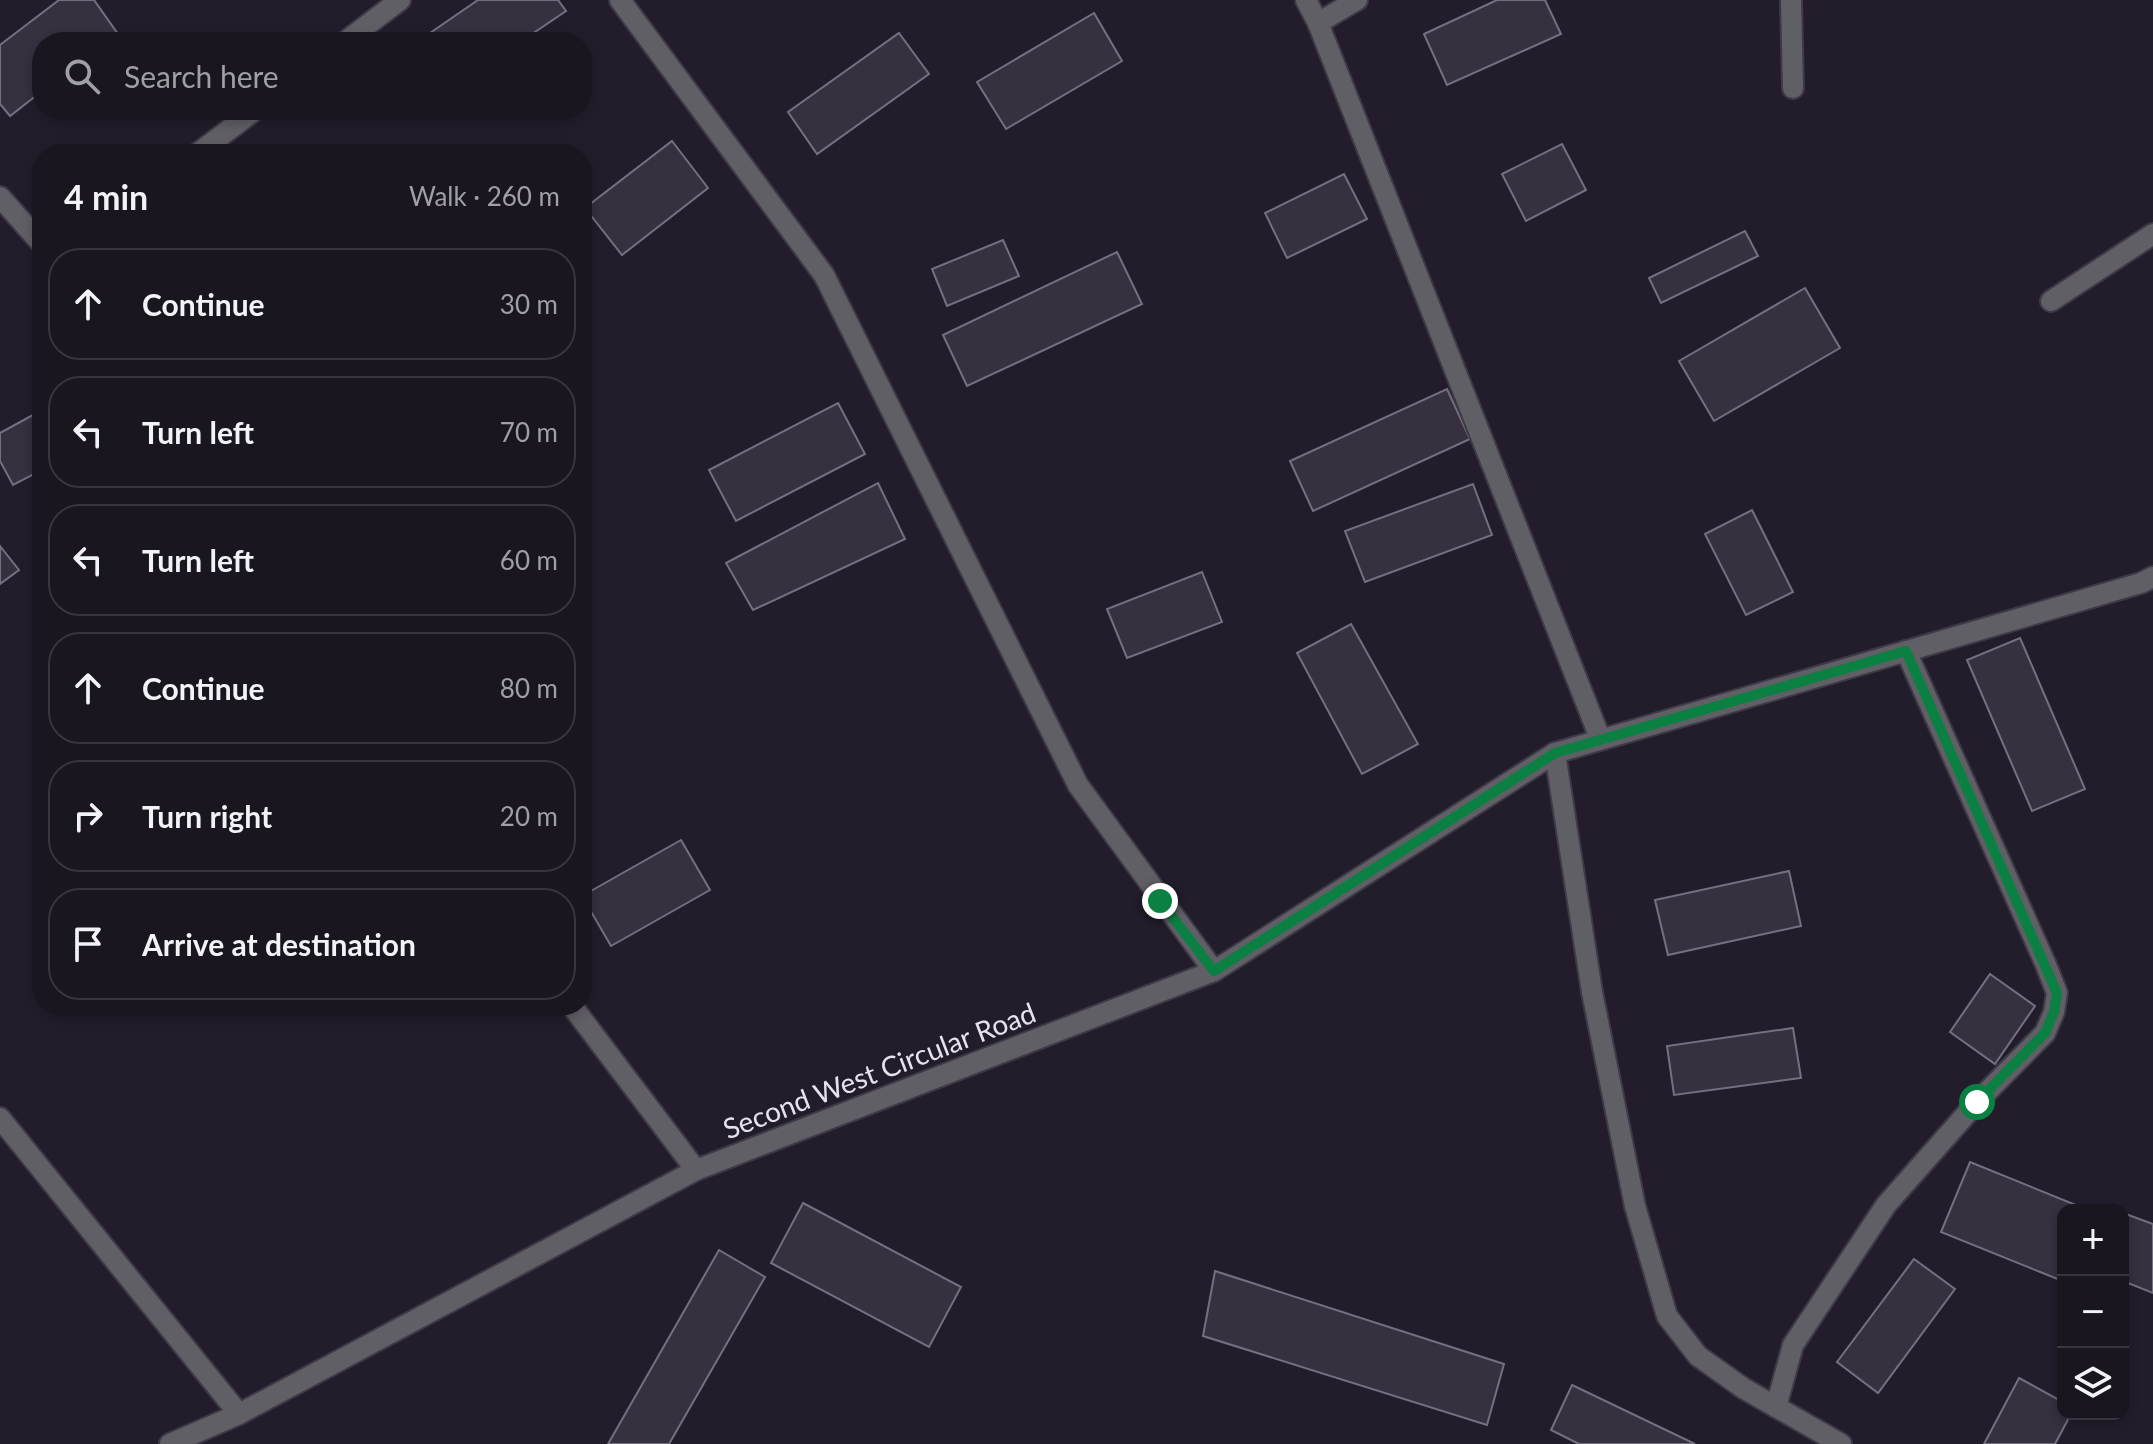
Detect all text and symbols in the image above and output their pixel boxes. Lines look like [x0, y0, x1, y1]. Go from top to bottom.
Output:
search box [32, 32, 592, 120]
icon: search [60, 54, 104, 98]
text: Search here [124, 58, 279, 94]
text: 4 min [64, 176, 148, 217]
text: Walk · 260 m [409, 180, 560, 212]
icon: ahead [66, 282, 110, 326]
text: Continue [142, 286, 265, 322]
text: 30 m [500, 288, 558, 320]
icon: left [66, 410, 110, 454]
text: Turn left [142, 414, 254, 450]
text: 70 m [500, 416, 558, 448]
icon: left [66, 538, 110, 582]
text: Turn left [142, 542, 254, 578]
text: 60 m [500, 544, 558, 576]
icon: ahead [66, 666, 110, 710]
text: Continue [142, 670, 265, 706]
text: 80 m [500, 672, 558, 704]
icon: right [66, 794, 110, 838]
text: Turn right [142, 798, 272, 834]
text: 20 m [500, 800, 558, 832]
route end [1142, 883, 1178, 919]
icon: arrive [66, 922, 110, 966]
text: Arrive at destination [142, 926, 416, 962]
street label: Second West Circular Road [718, 995, 1040, 1145]
route start [1959, 1084, 1995, 1120]
map controls [2057, 1204, 2129, 1420]
button: + [2057, 1204, 2129, 1276]
button: − [2057, 1276, 2129, 1348]
button: layers [2057, 1348, 2129, 1420]

